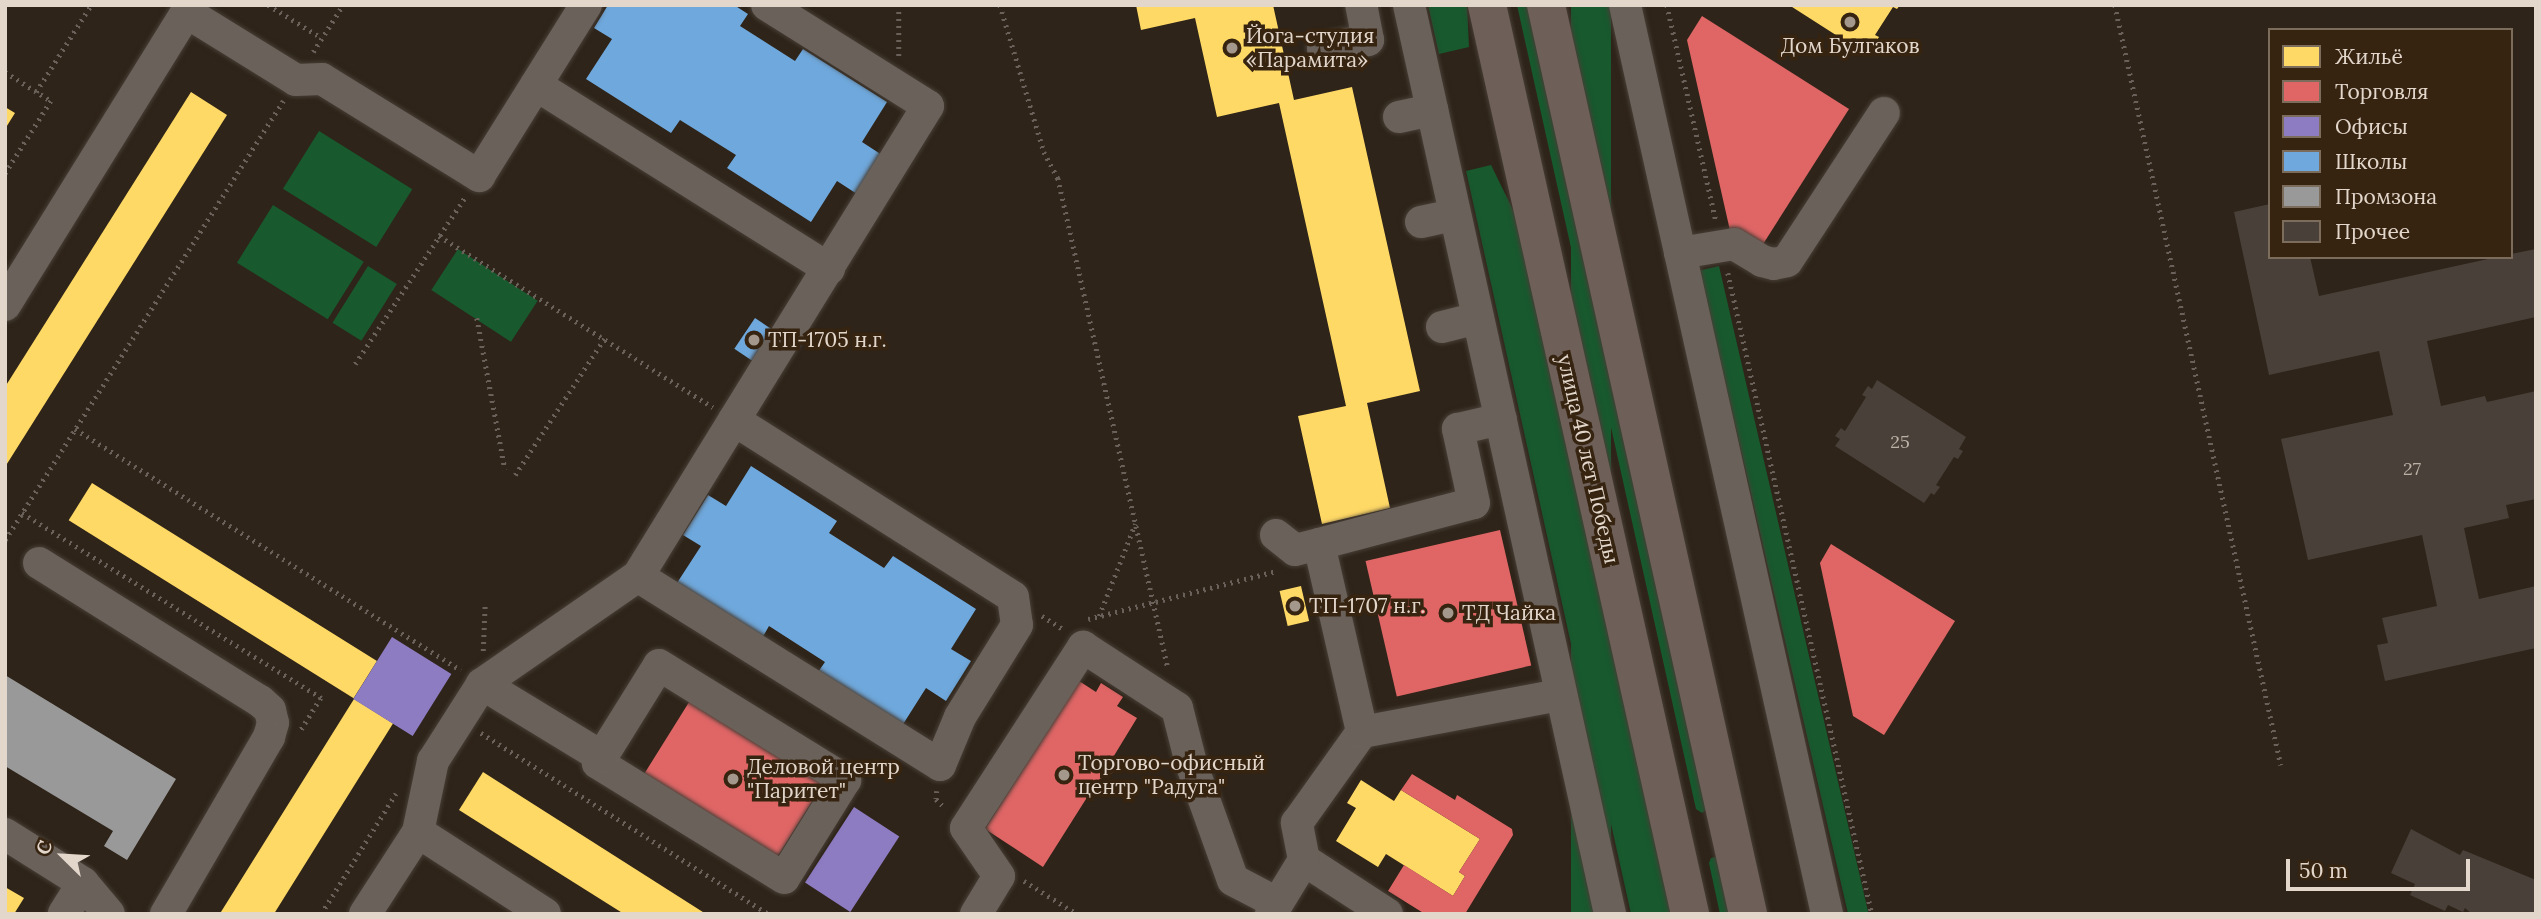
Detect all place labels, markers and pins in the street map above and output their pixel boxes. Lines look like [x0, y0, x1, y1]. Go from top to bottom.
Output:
marker: Дом Булгаков [1842, 14, 1858, 30]
place label: Йога-студия «Парамита» [1246, 23, 1374, 73]
place label: Дом Булгаков [1781, 33, 1919, 59]
marker: Йога-студия «Парамита» [1224, 40, 1240, 56]
place label: ТП-1705 н.г. [768, 327, 887, 353]
marker: ТП-1705 н.г. [746, 332, 762, 348]
place label: ТП-1707 н.г. [1309, 593, 1426, 619]
marker: ТП-1707 н.г. [1287, 598, 1303, 614]
place label: ТД Чайка [1462, 600, 1556, 626]
marker: ТД Чайка [1440, 605, 1456, 621]
place label: Торгово-офисный центр "Радуга" [1078, 750, 1265, 800]
place label: Деловой центр "Паритет" [747, 754, 900, 804]
marker: Торгово-офисный центр "Радуга" [1056, 767, 1072, 783]
marker: Деловой центр "Паритет" [725, 771, 741, 787]

